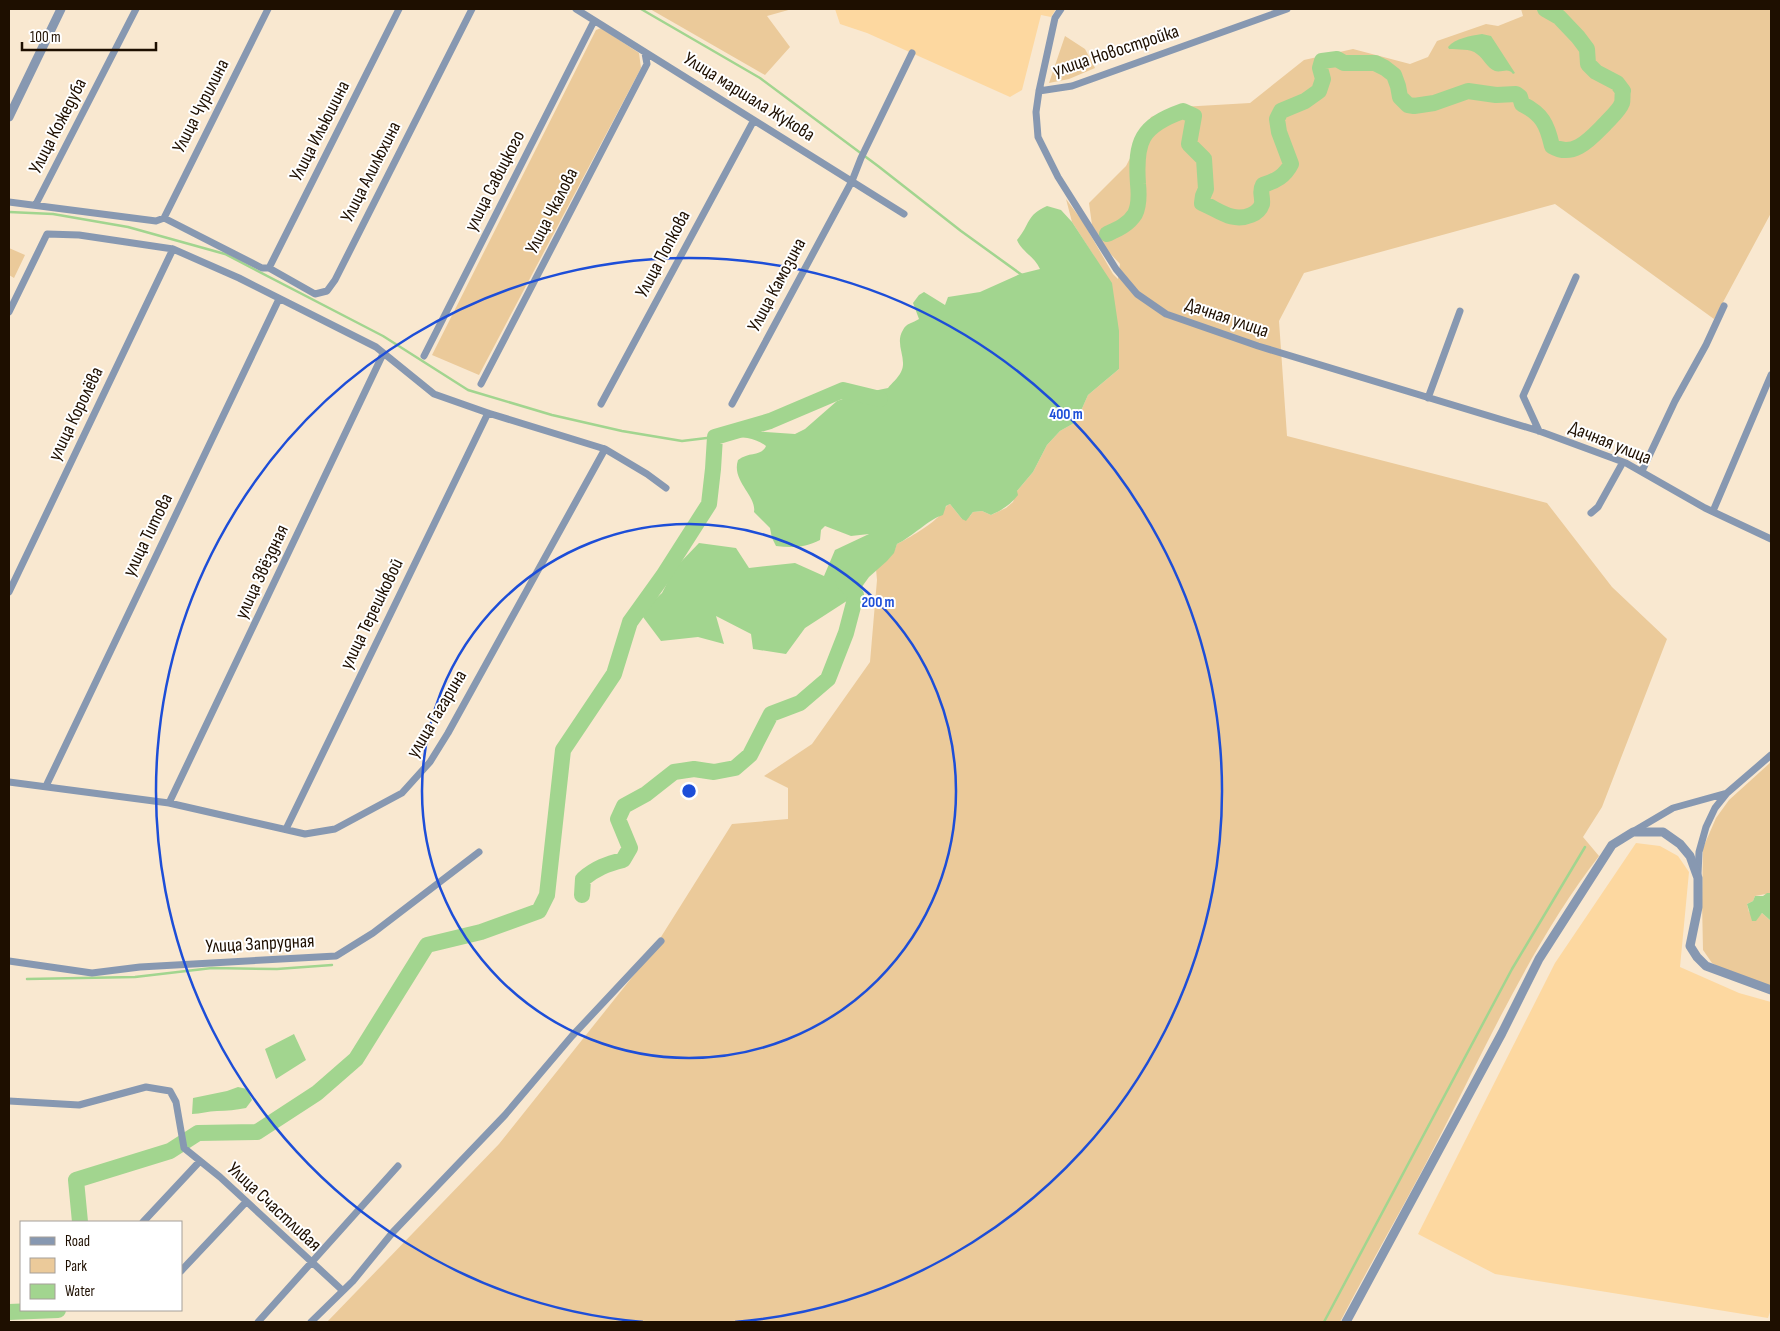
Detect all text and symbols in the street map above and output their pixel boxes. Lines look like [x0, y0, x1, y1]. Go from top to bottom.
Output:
scale bar [22, 20, 156, 52]
street label: улица Новостройка [1050, 20, 1182, 82]
text: 100 m [30, 28, 61, 47]
street label: Улица маршала Жукова [679, 47, 819, 147]
street label: Улица Чурилина [168, 55, 234, 157]
street label: Улица Кожедуба [24, 74, 92, 178]
street label: Улица Ильюшина [285, 77, 355, 185]
street label: Улица Алилюхина [336, 118, 406, 226]
street label: улица Савицкого [460, 127, 530, 235]
street label: Улица Чкалова [521, 164, 583, 258]
street label: Улица Попкова [630, 206, 696, 302]
street label: Улица Камозина [743, 234, 811, 336]
street label: Дачная улица [1182, 293, 1272, 343]
street label: улица Королёва [43, 363, 109, 465]
text: 400 m [1049, 405, 1083, 424]
street label: Дачная улица [1565, 416, 1655, 470]
street label: улица Титова [118, 490, 178, 580]
street label: улица Звёздная [230, 521, 294, 623]
street label: улица Терешковой [335, 555, 409, 673]
text: 200 m [861, 593, 895, 612]
street label: улица Гагарина [402, 666, 472, 762]
centre of rings [680, 782, 698, 800]
street label: Улица Запрудная [205, 930, 315, 958]
street label: Улица Счастливая [222, 1157, 326, 1257]
legend [20, 1221, 182, 1311]
text: Road [65, 1232, 90, 1251]
text: Park [65, 1257, 87, 1276]
text: Water [65, 1282, 96, 1301]

